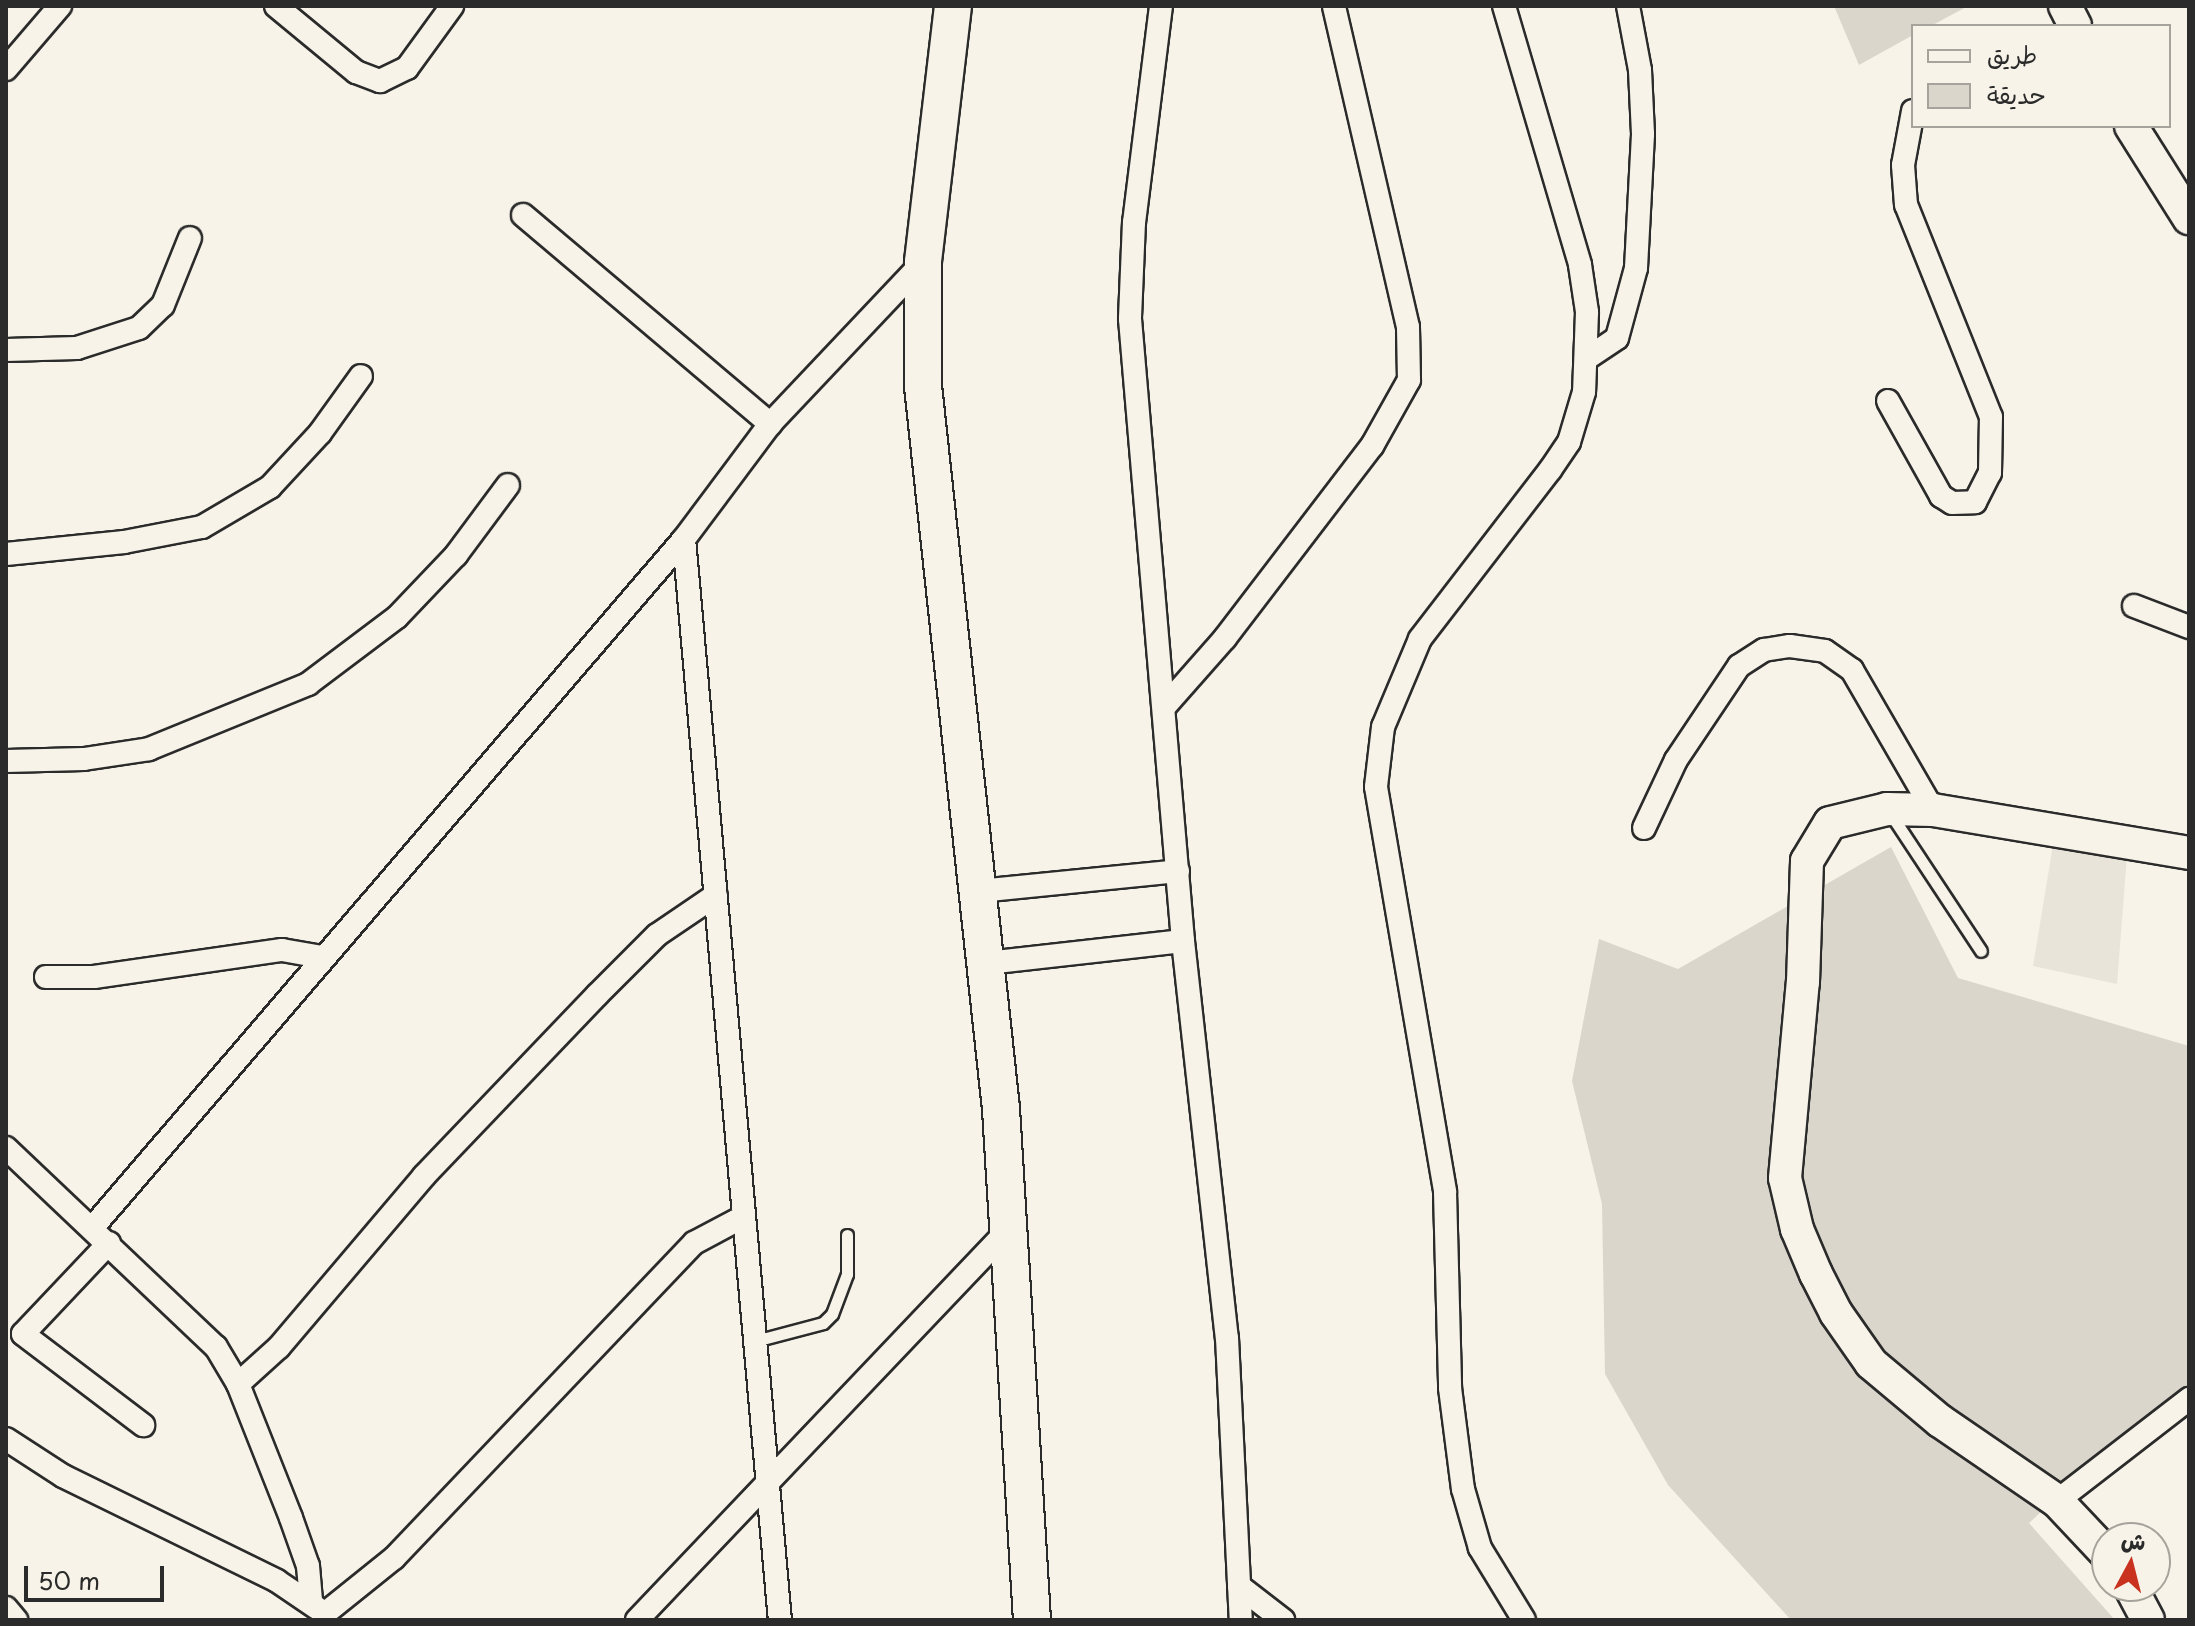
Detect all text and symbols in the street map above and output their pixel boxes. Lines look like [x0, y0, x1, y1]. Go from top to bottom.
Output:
legend [1911, 24, 2171, 128]
text: طريق [1987, 36, 2037, 72]
text: حديقة [1987, 76, 2046, 112]
north arrow [2091, 1522, 2171, 1602]
text: ش [2120, 1522, 2148, 1558]
scale bar [28, 1550, 168, 1600]
text: 50 m [38, 1562, 100, 1598]

